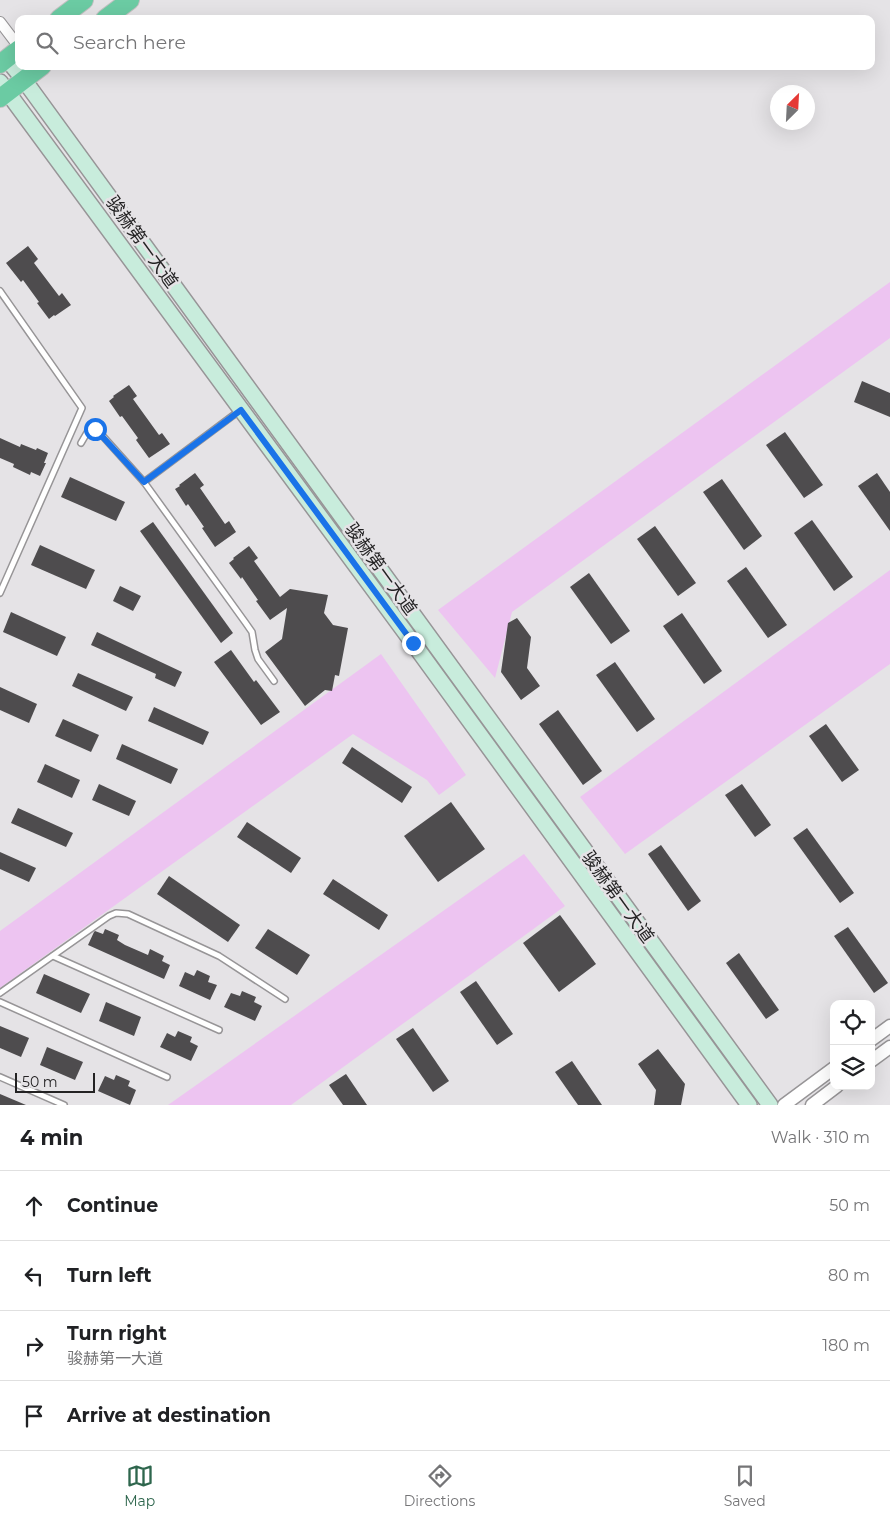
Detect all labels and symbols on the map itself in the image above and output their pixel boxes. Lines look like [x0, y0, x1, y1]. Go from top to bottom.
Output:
north arrow [770, 85, 815, 130]
street label: 骏赫第一大道 [101, 192, 183, 292]
route start [84, 418, 107, 441]
street label: 骏赫第一大道 [340, 519, 422, 619]
route end [402, 632, 425, 655]
street label: 骏赫第一大道 [577, 847, 659, 947]
scale bar [15, 1070, 95, 1093]

